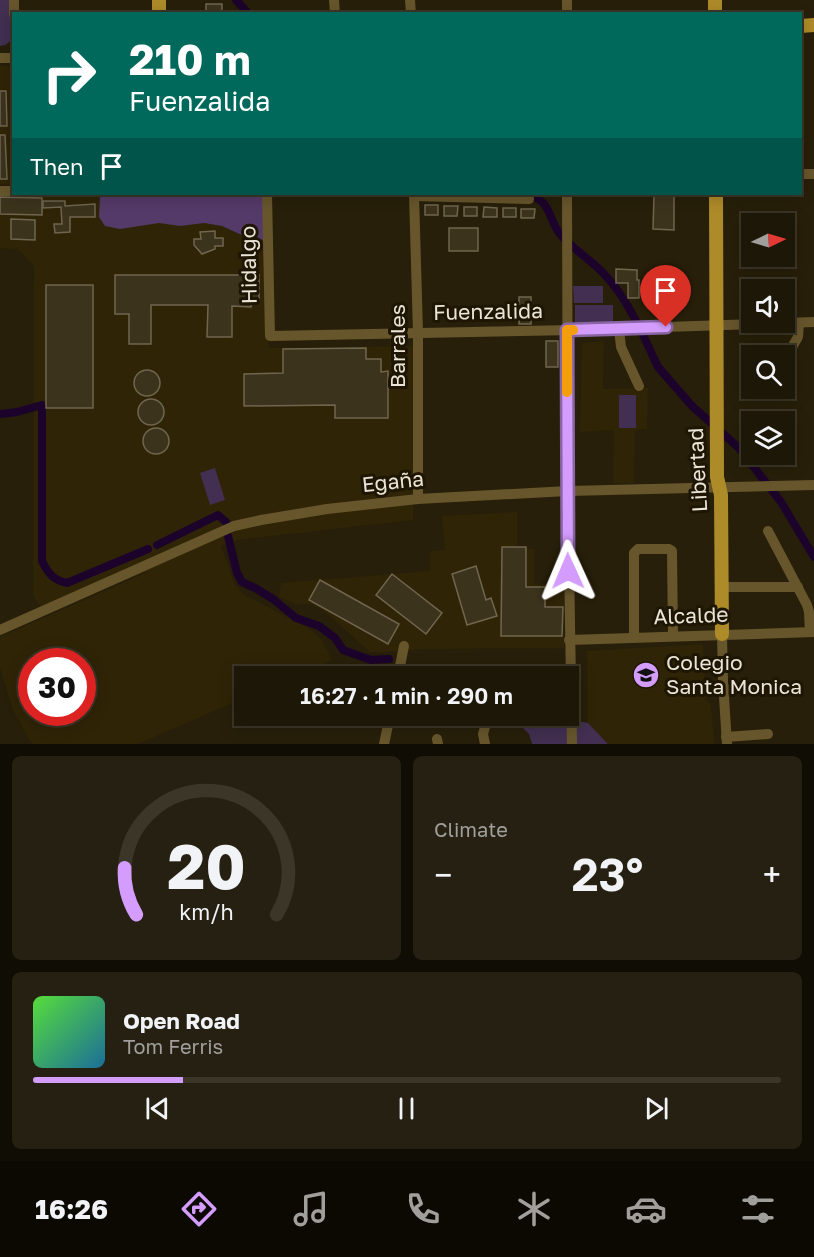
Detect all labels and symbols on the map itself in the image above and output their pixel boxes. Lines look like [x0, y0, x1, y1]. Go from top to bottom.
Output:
north arrow [741, 213, 795, 267]
street label: Hidalgo [234, 226, 262, 304]
pin [640, 265, 691, 327]
street label: Fuenzalida [433, 297, 543, 325]
street label: Barrales [384, 304, 410, 388]
street label: Libertad [682, 427, 712, 513]
street label: Egaña [361, 465, 425, 497]
position arrow [536, 539, 600, 603]
street label: Alcalde [653, 601, 729, 629]
speed limit sign: 30 [18, 648, 96, 726]
place label: Colegio Santa Monica [666, 649, 802, 699]
school or university icon: Colegio Santa Monica [631, 660, 661, 690]

